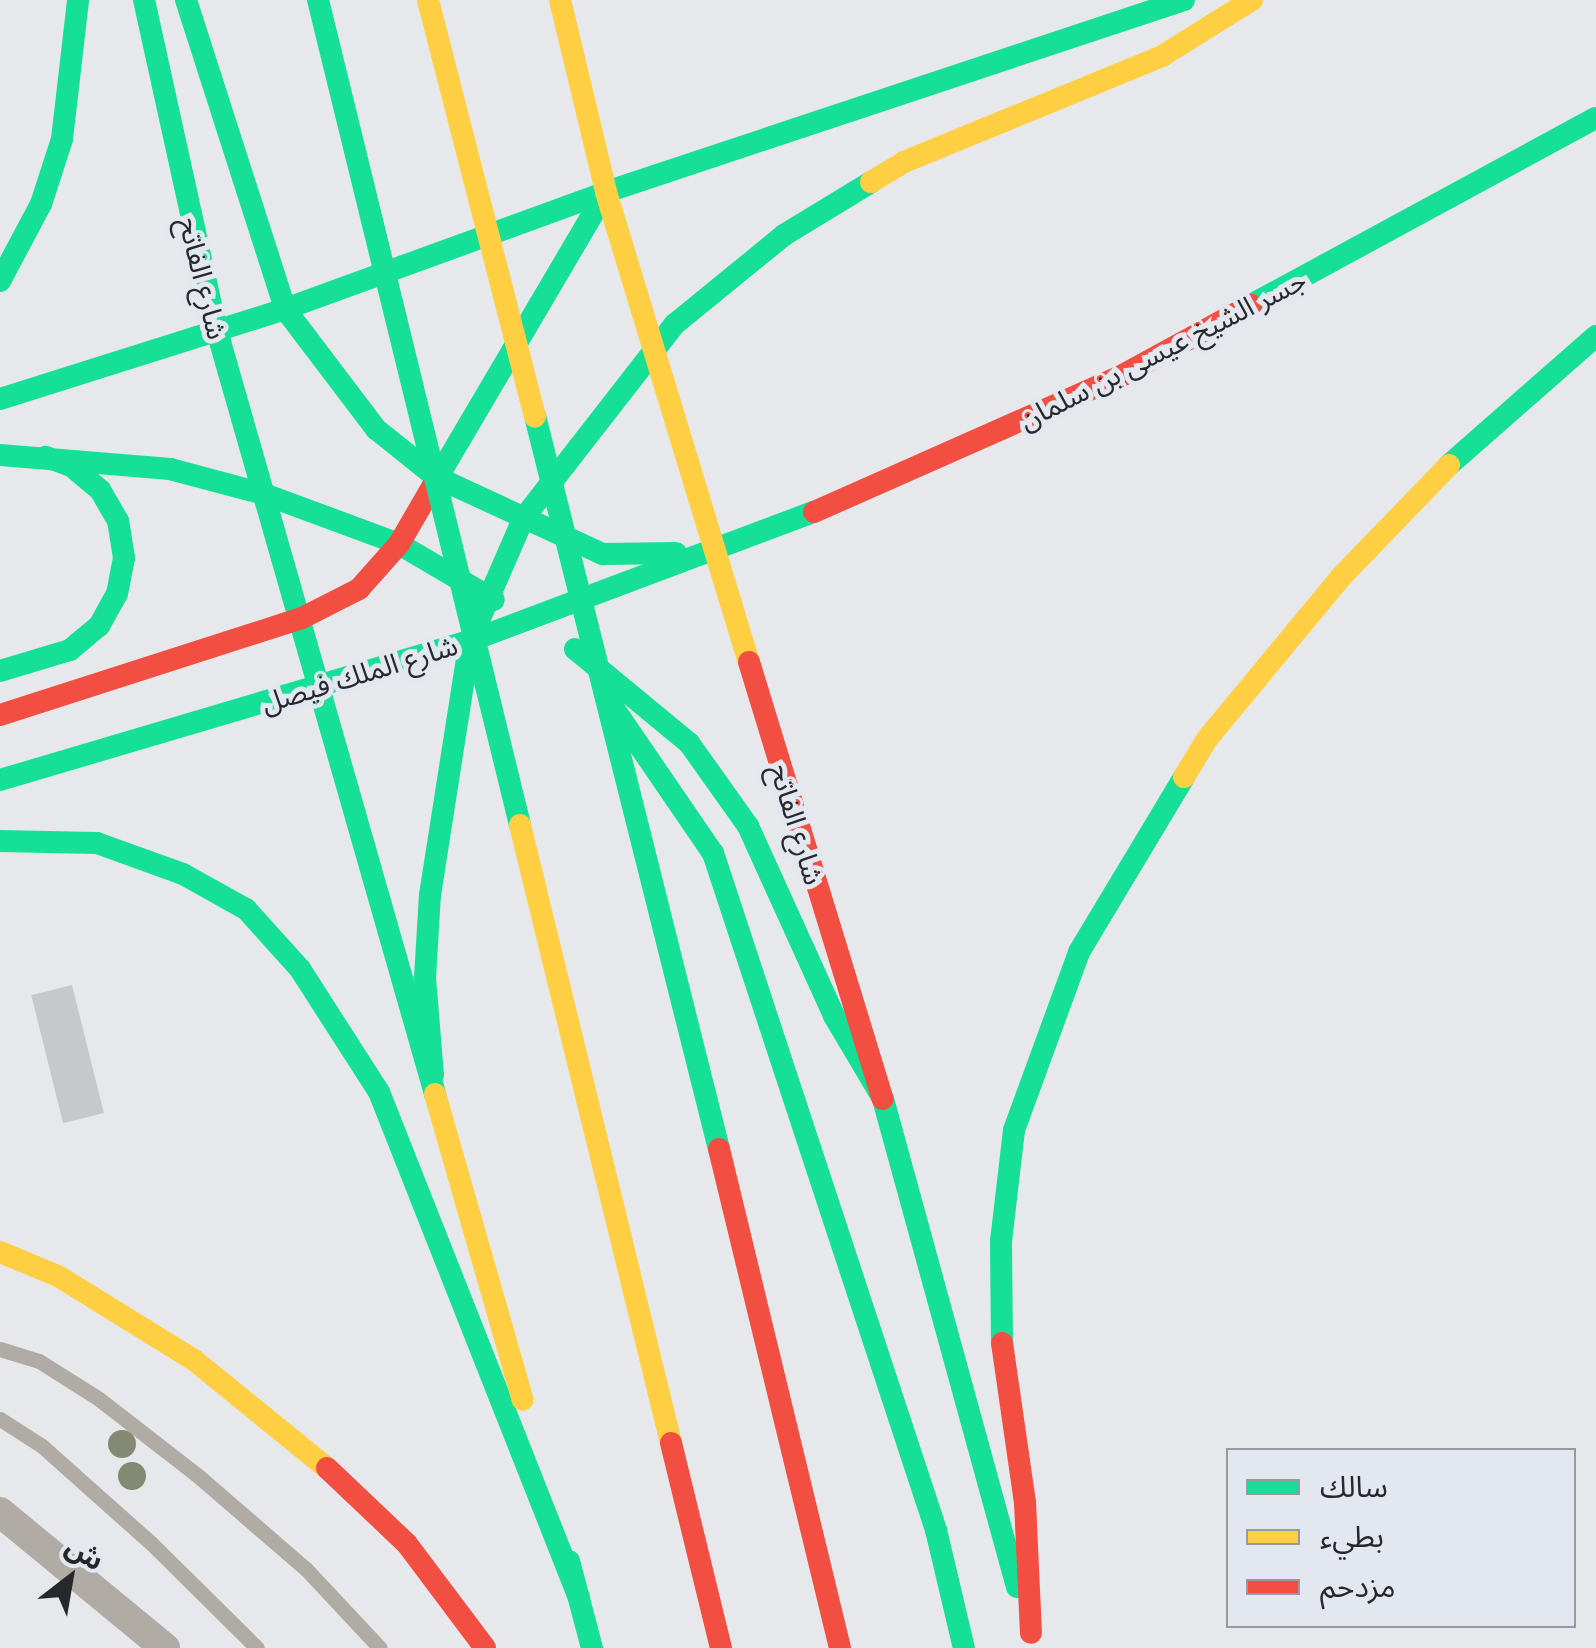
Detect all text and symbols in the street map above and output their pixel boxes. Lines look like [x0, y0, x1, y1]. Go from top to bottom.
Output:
street label: شارع الفاتح [173, 214, 235, 342]
street label: جسر الشيخ عيسى بن سلمان [1013, 262, 1311, 436]
street label: شارع الملك فيصل [257, 627, 461, 719]
street label: شارع الفاتح [764, 760, 832, 888]
legend [1226, 1448, 1576, 1628]
text: سالك [1320, 1465, 1388, 1506]
text: بطيء [1320, 1515, 1384, 1556]
text: ش [59, 1526, 112, 1578]
north arrow [20, 1528, 120, 1628]
text: مزدحم [1320, 1565, 1396, 1606]

